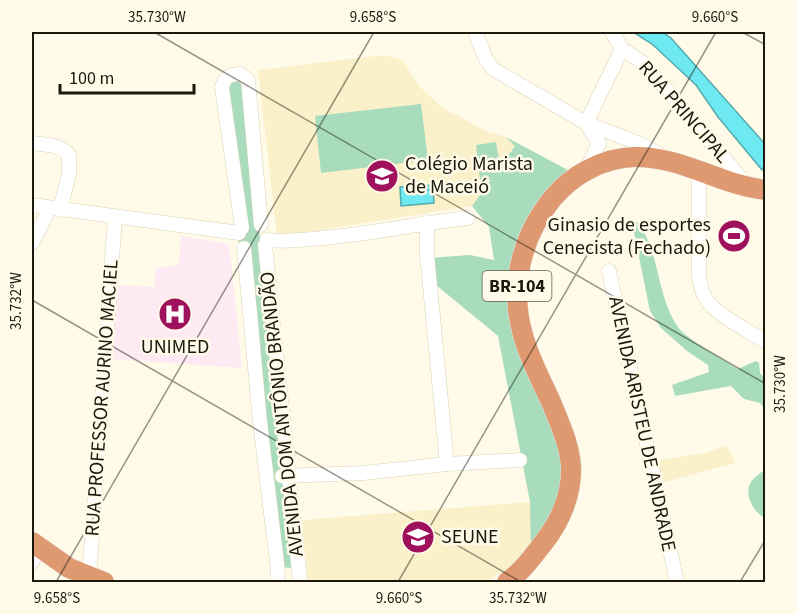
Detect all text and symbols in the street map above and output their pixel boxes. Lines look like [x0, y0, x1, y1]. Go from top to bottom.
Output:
text: 35.730°W [128, 7, 186, 28]
text: 9.658°S [350, 7, 396, 28]
text: 9.660°S [692, 7, 738, 28]
street label: RUA PRINCIPAL [632, 55, 737, 169]
scale bar [60, 57, 194, 95]
text: 100 m [69, 66, 114, 91]
place label: Colégio Marista de Maceió [405, 150, 533, 201]
school or university icon: Colégio Marista de Maceió [364, 158, 400, 194]
place label: Ginasio de esportes Cenecista (Fechado) [543, 211, 711, 262]
sports icon: Ginasio de esportes Cenecista (Fechado) [716, 218, 752, 254]
street label: RUA PROFESSOR AURINO MACIEL [78, 258, 126, 537]
street label: AVENIDA DOM ANTÔNIO BRANDÃO [253, 270, 311, 558]
road number: BR-104 [482, 271, 552, 301]
text: 35.732°W [6, 272, 27, 330]
street label: AVENIDA ARISTEU DE ANDRADE [601, 294, 683, 554]
hospital icon: UNIMED [157, 296, 193, 332]
place label: UNIMED [141, 333, 209, 361]
text: 35.730°W [770, 355, 791, 413]
school or university icon: SEUNE [400, 519, 436, 555]
place label: SEUNE [441, 523, 499, 551]
text: 9.658°S [34, 588, 80, 609]
text: 9.660°S [376, 588, 422, 609]
text: 35.732°W [489, 588, 547, 609]

